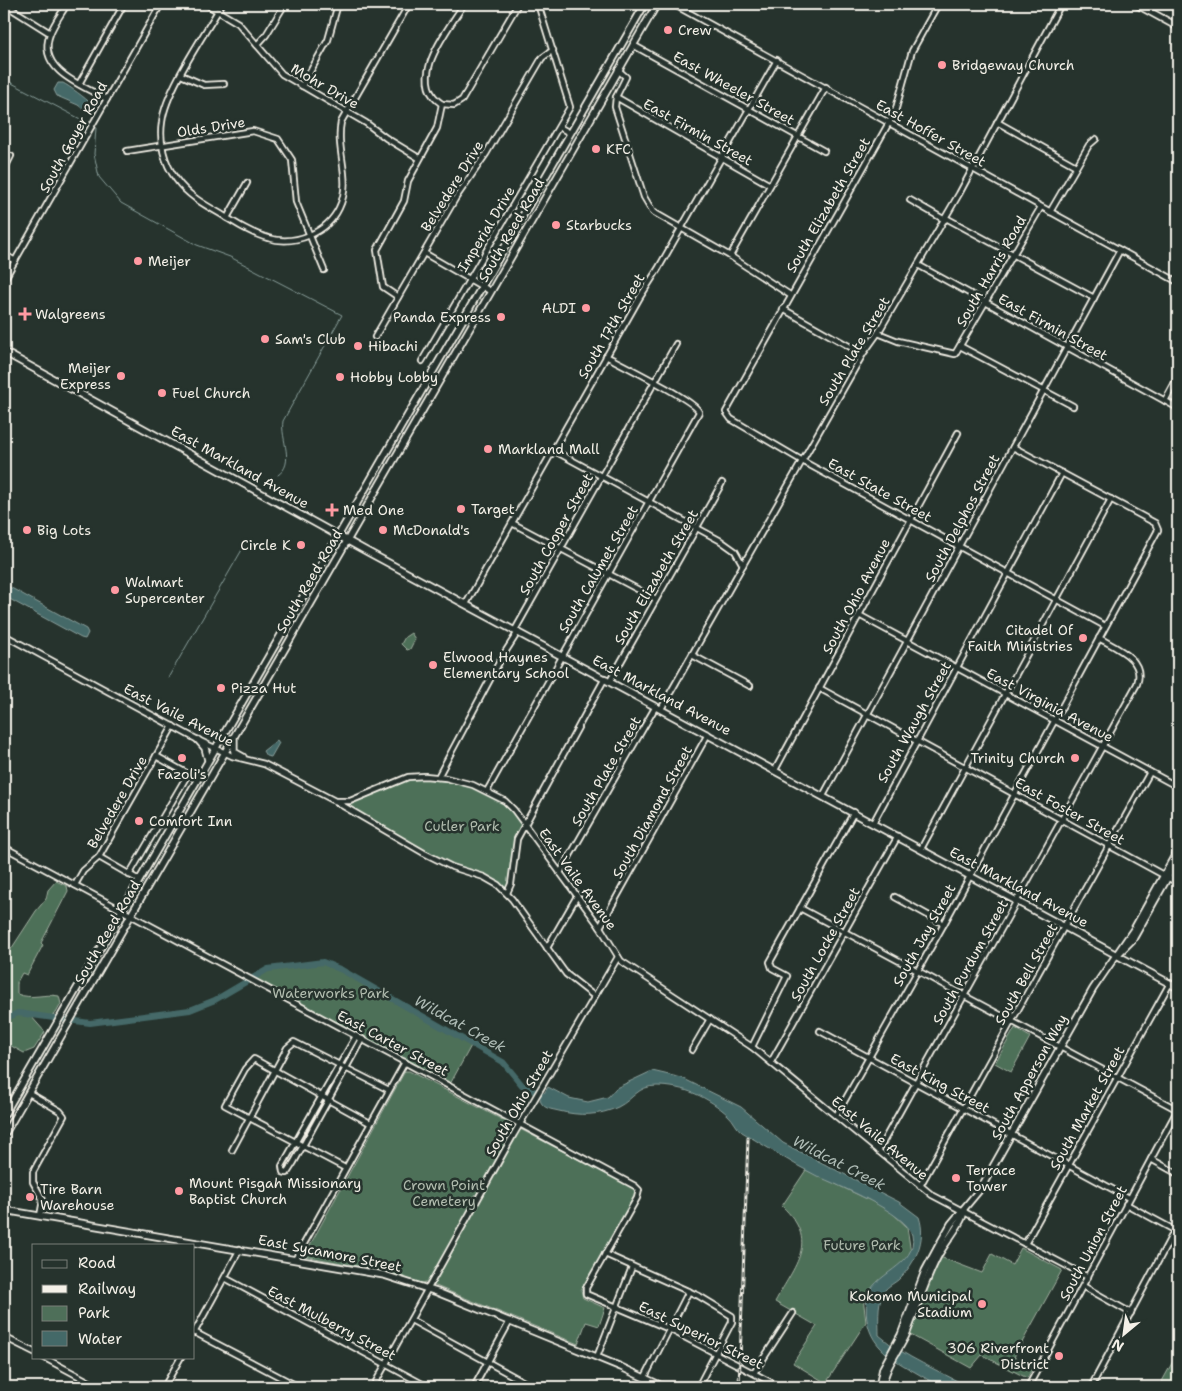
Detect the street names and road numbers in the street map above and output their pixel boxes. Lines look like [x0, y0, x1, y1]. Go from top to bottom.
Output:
street label: East Wheeler Street [670, 47, 798, 129]
street label: Mohr Drive [288, 59, 362, 113]
street label: South Goyer Road [35, 78, 111, 196]
street label: East Firmin Street [640, 94, 756, 170]
street label: East Hoffer Street [873, 95, 989, 171]
street label: Olds Drive [175, 113, 247, 141]
street label: South Elizabeth Street [782, 134, 874, 276]
street label: Belvedere Drive [417, 137, 487, 235]
street label: South Reed Road [474, 175, 548, 285]
street label: Imperial Drive [453, 183, 519, 275]
street label: South Harris Road [952, 212, 1030, 330]
street label: South 17th Street [574, 270, 648, 382]
street label: East Firmin Street [995, 289, 1111, 365]
street label: South Plate Street [814, 293, 894, 409]
street label: East Markland Avenue [168, 422, 312, 512]
street label: South Delphos Street [921, 451, 1003, 585]
street label: East State Street [825, 454, 935, 526]
street label: South Cooper Street [515, 470, 597, 598]
street label: South Calumet Street [554, 502, 642, 636]
street label: South Elizabeth Street [610, 506, 702, 648]
street label: South Reed Road [272, 526, 346, 636]
street label: South Ohio Avenue [818, 535, 894, 657]
street label: East Markland Avenue [589, 651, 735, 739]
street label: South Waugh Street [873, 658, 955, 786]
street label: East Virginia Avenue [983, 664, 1117, 746]
street label: East Vaile Avenue [121, 679, 237, 751]
street label: South Plate Street [567, 713, 645, 829]
street label: South Diamond Street [608, 742, 696, 882]
street label: Belvedere Drive [83, 752, 151, 852]
street label: East Foster Street [1012, 773, 1128, 849]
street label: East Vaile Avenue [535, 824, 621, 934]
street label: East Markland Avenue [946, 843, 1092, 931]
street label: South Reed Road [70, 877, 144, 987]
street label: South Jay Street [888, 881, 960, 989]
street label: South Locke Street [786, 884, 864, 1004]
street label: South Purdum Street [928, 896, 1012, 1028]
street label: South Bell Street [991, 920, 1061, 1028]
street label: East Carter Street [334, 1006, 452, 1080]
street label: South Apperson Way [987, 1011, 1071, 1143]
street label: South Market Street [1045, 1043, 1129, 1173]
street label: South Ohio Street [481, 1046, 557, 1160]
street label: East King Street [887, 1049, 993, 1117]
street label: East Vaile Avenue [828, 1092, 932, 1184]
street label: South Union Street [1055, 1182, 1131, 1304]
street label: East Sycamore Street [257, 1230, 403, 1276]
street label: East Mulberry Street [265, 1282, 399, 1364]
street label: East Superior Street [636, 1297, 766, 1373]

